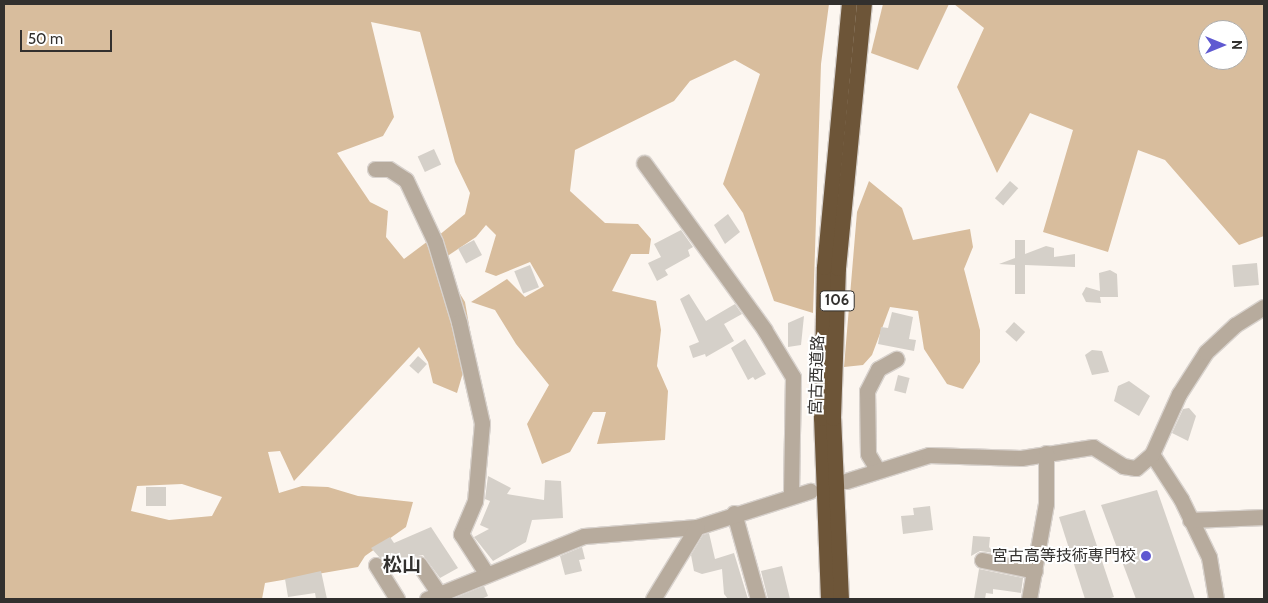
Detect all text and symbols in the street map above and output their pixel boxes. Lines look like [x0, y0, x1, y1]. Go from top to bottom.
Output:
scale bar [22, 20, 115, 52]
north arrow [1198, 20, 1248, 70]
text: 50 m [28, 30, 63, 48]
text: N [1228, 40, 1246, 50]
road number: 106 [820, 288, 854, 314]
street label: 宮古西道路 [806, 335, 828, 415]
place label: 宮古高等技術専門校 [992, 546, 1136, 566]
marker: 宮古高等技術専門校 [1140, 550, 1152, 562]
district label: 松山 [383, 554, 421, 576]

